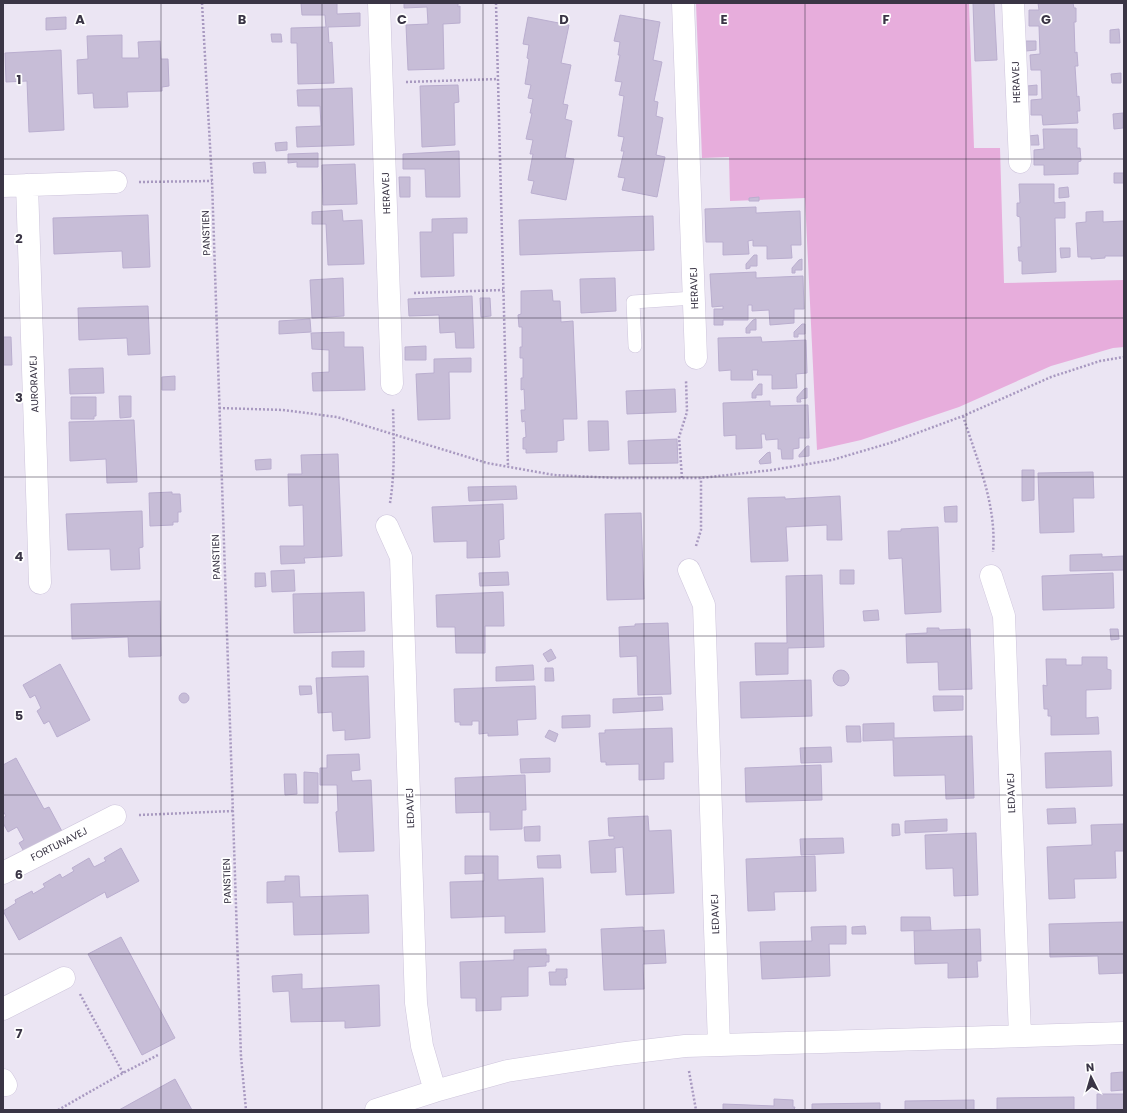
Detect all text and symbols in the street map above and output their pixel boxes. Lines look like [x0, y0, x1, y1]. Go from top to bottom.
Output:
text: A [75, 10, 85, 29]
text: B [238, 10, 247, 29]
text: C [397, 10, 407, 29]
text: D [559, 10, 569, 29]
text: E [720, 10, 728, 29]
text: F [882, 10, 890, 29]
text: G [1041, 10, 1051, 29]
street label: HERAVEJ [1008, 61, 1024, 103]
text: 1 [17, 70, 21, 89]
street label: HERAVEJ [378, 172, 394, 214]
street label: PANSTIEN [198, 210, 214, 256]
text: 2 [15, 229, 23, 248]
street label: HERAVEJ [686, 267, 702, 309]
street label: AURORAVEJ [26, 355, 42, 413]
text: 3 [15, 388, 23, 407]
street label: PANSTIEN [208, 534, 224, 580]
text: 4 [15, 547, 24, 566]
text: 5 [15, 706, 23, 725]
street label: LEDAVEJ [1003, 773, 1019, 813]
street label: LEDAVEJ [402, 788, 418, 828]
street label: FORTUNAVEJ [28, 823, 90, 865]
street label: PANSTIEN [219, 858, 235, 904]
text: 6 [15, 865, 23, 884]
street label: LEDAVEJ [707, 894, 723, 934]
text: 7 [16, 1024, 23, 1043]
north arrow [1071, 1057, 1111, 1097]
text: N [1085, 1059, 1095, 1075]

